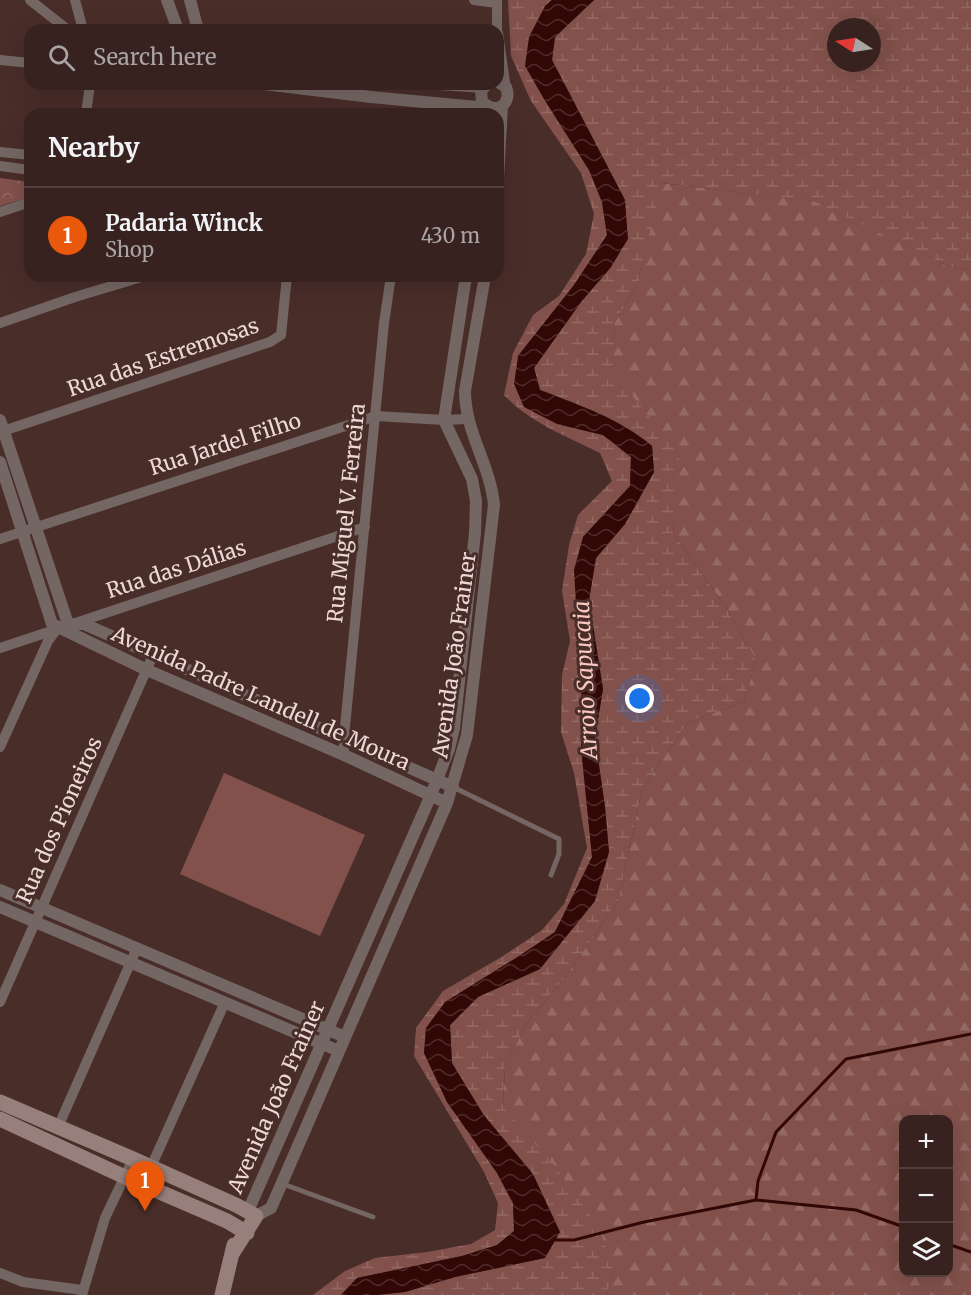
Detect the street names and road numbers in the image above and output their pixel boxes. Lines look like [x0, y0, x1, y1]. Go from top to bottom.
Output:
street label: Rua das Estremosas [64, 312, 262, 402]
street label: Rua Miguel V. Ferreira [321, 402, 371, 624]
street label: Rua Jardel Filho [146, 407, 304, 481]
street label: Rua das Dálias [103, 534, 249, 604]
street label: Avenida João Frainer [426, 550, 482, 761]
street label: Avenida Padre Landell de Moura [107, 619, 414, 776]
street label: Rua dos Pioneiros [10, 733, 108, 907]
street label: Avenida João Frainer [221, 996, 331, 1198]

